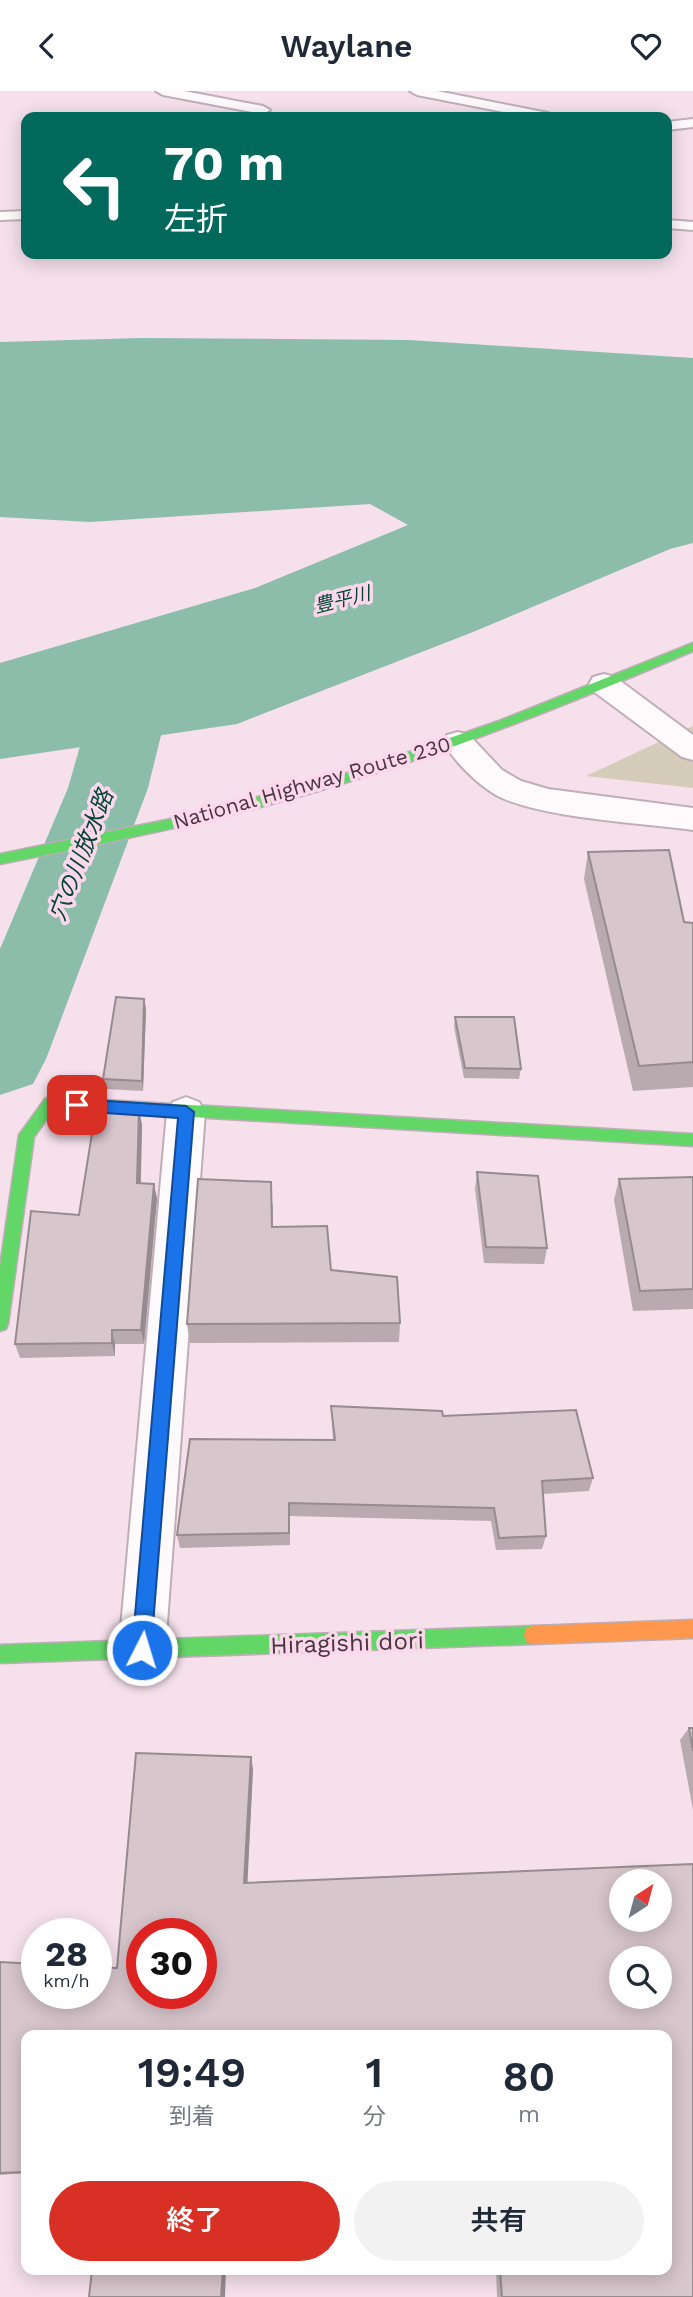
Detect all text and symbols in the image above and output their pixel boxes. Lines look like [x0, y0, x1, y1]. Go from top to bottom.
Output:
icon: back [28, 27, 66, 65]
text: Waylane [280, 27, 413, 65]
icon: heart [627, 27, 665, 65]
text: 70 m [164, 134, 284, 192]
icon: left [49, 140, 140, 231]
text: 左折 [164, 200, 228, 238]
water label: 豊平川 [312, 581, 374, 618]
street label: National Highway Route 230 [170, 731, 453, 834]
water label: 穴の川放水路 [44, 784, 120, 924]
pin [47, 1075, 107, 1135]
icon: arrive [58, 1086, 96, 1124]
position arrow [105, 1613, 179, 1687]
street label: Hiragishi dori [270, 1626, 424, 1660]
north arrow [609, 1869, 672, 1932]
map controls [609, 1869, 672, 2009]
speed limit sign: 30 [126, 1918, 217, 2009]
text: 28 [45, 1933, 88, 1975]
button: search [609, 1946, 672, 2009]
text: km/h [43, 1970, 90, 1991]
text: 19:49 [138, 2048, 246, 2097]
text: 1 [366, 2048, 383, 2097]
text: 80 [502, 2052, 555, 2101]
text: m [518, 2101, 540, 2128]
text: 到着 [169, 2103, 215, 2130]
text: 分 [363, 2103, 386, 2130]
button: 終了 [49, 2181, 340, 2261]
button: 共有 [354, 2181, 644, 2261]

